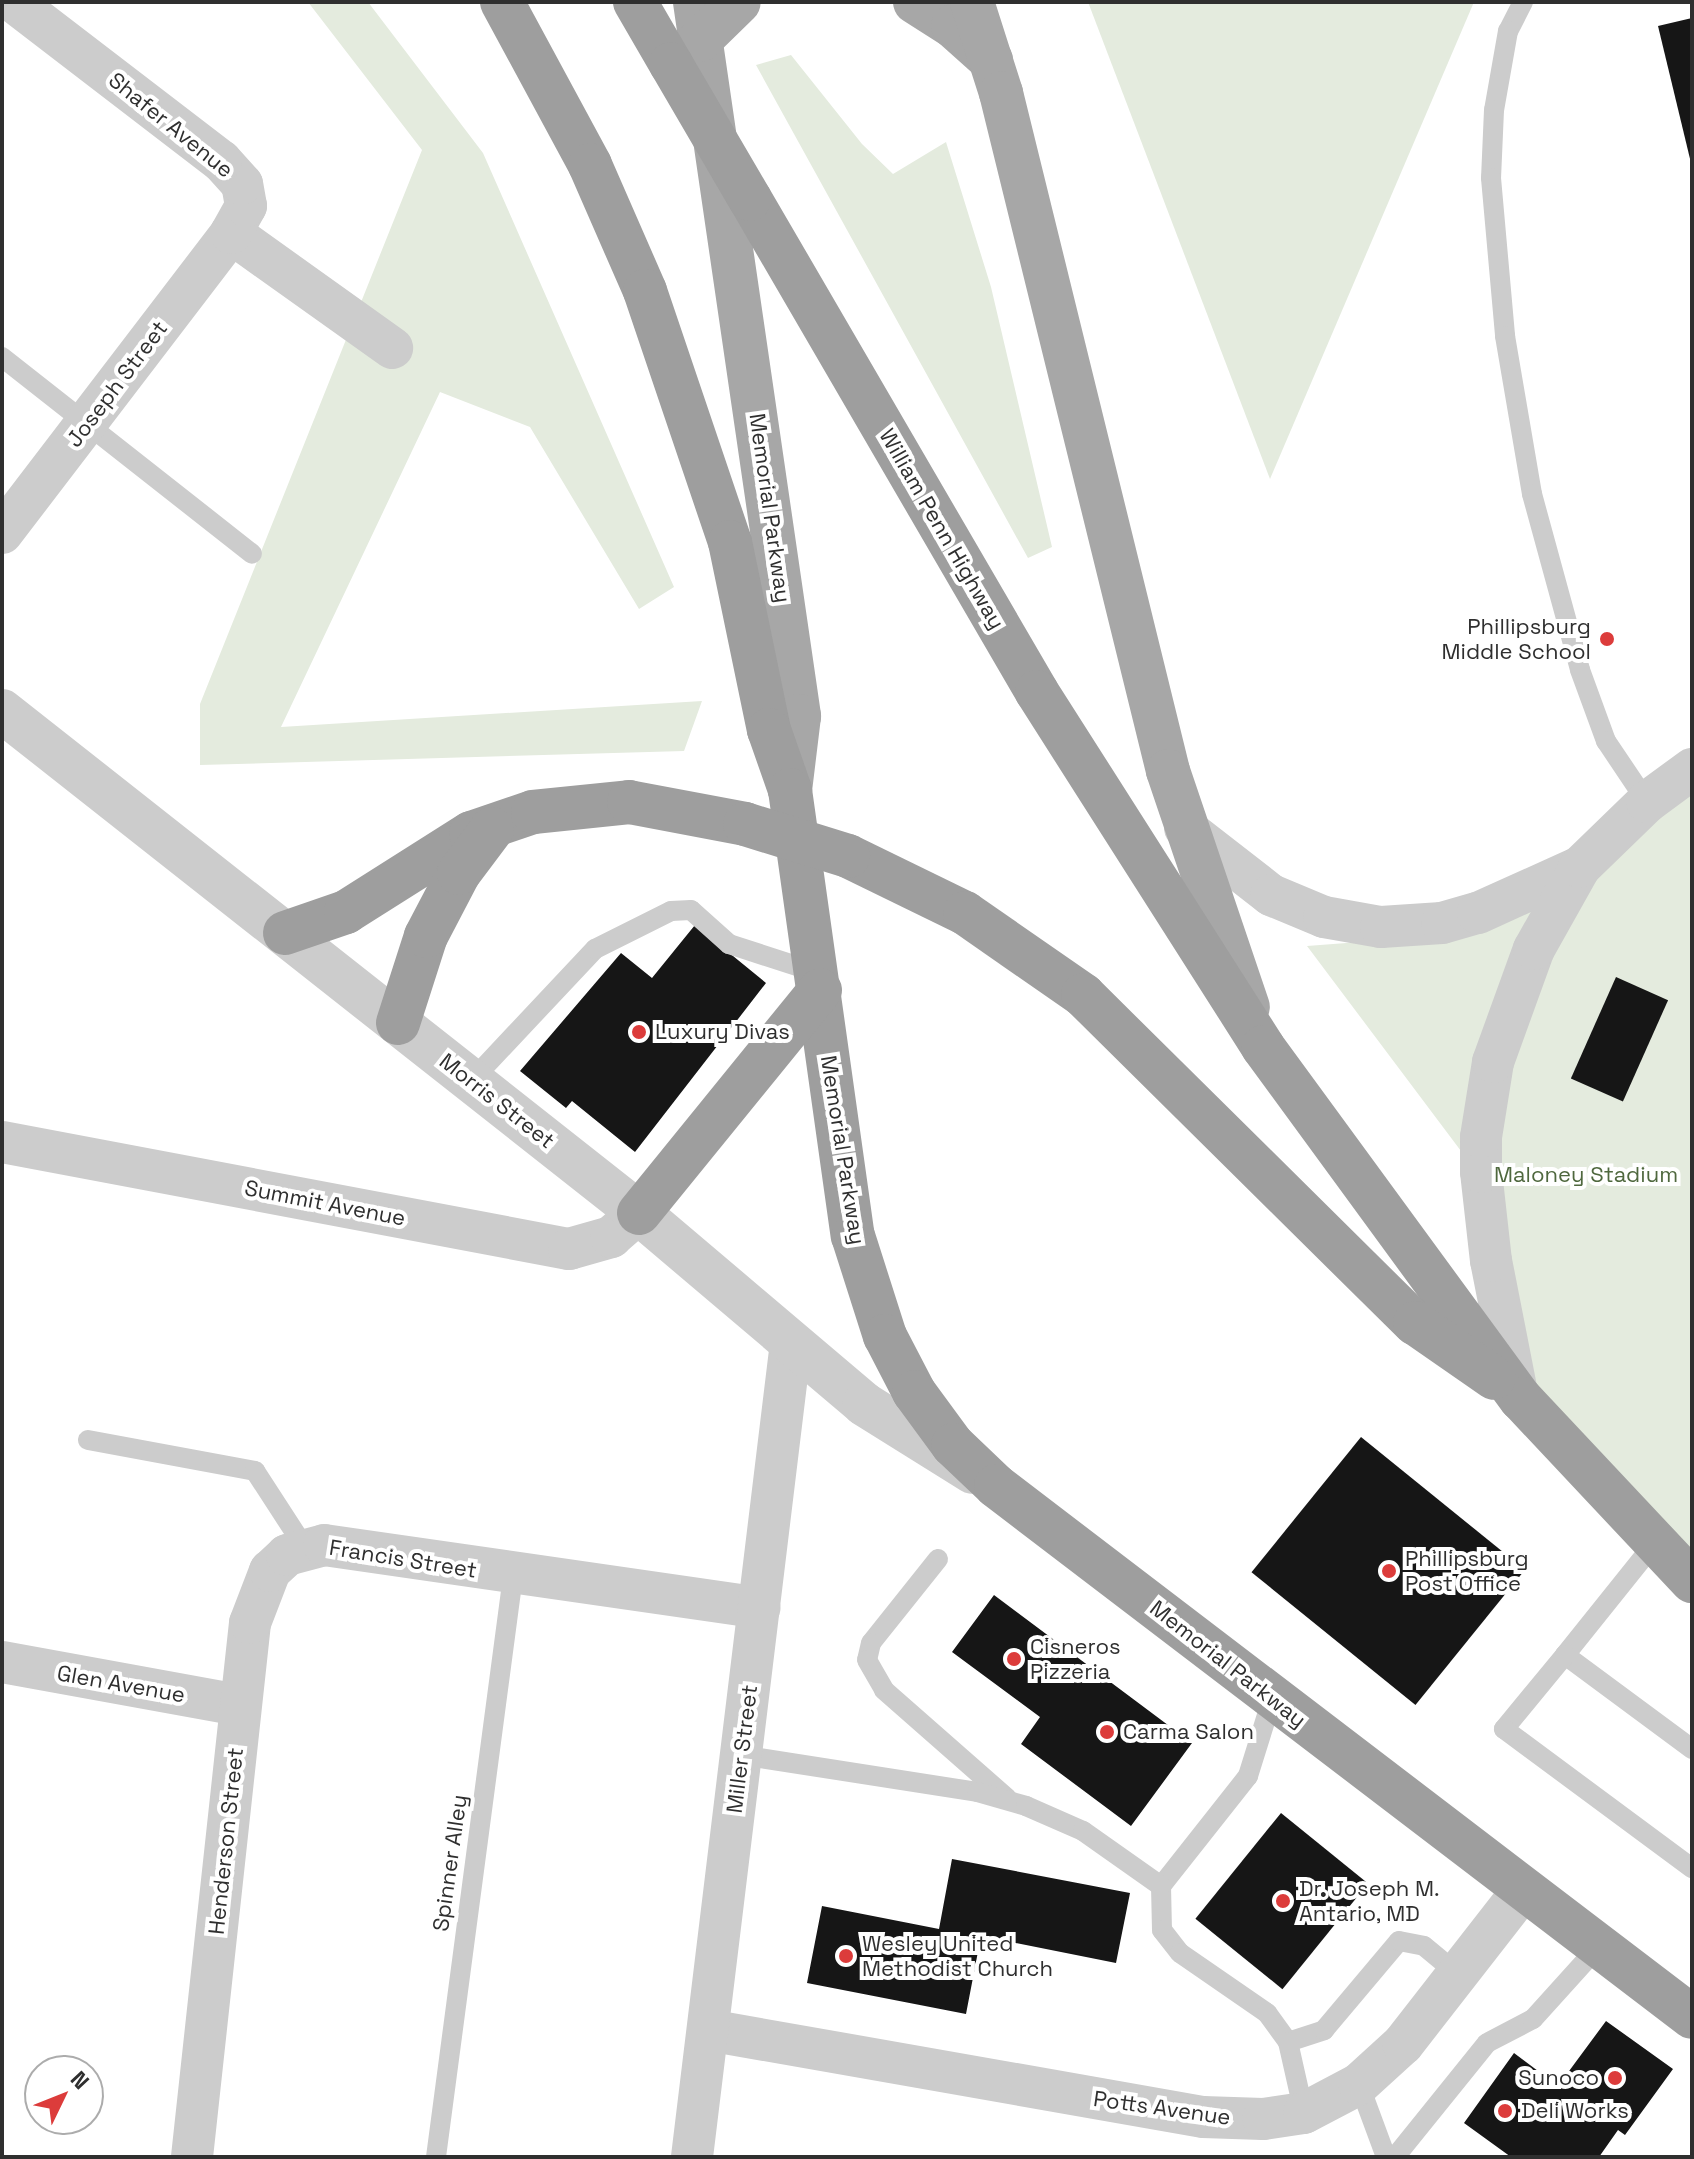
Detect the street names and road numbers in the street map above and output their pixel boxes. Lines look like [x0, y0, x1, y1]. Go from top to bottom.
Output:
street label: Shafer Avenue [103, 67, 239, 183]
street label: Joseph Street [61, 316, 173, 452]
street label: Memorial Parkway [744, 412, 796, 604]
street label: William Penn Highway [874, 424, 1010, 634]
street label: Morris Street [434, 1048, 560, 1154]
street label: Memorial Parkway [815, 1054, 871, 1246]
street label: Summit Avenue [242, 1174, 408, 1232]
street label: Francis Street [327, 1534, 479, 1584]
street label: Memorial Parkway [1145, 1595, 1311, 1733]
street label: Glen Avenue [55, 1660, 187, 1708]
street label: Miller Street [721, 1683, 763, 1815]
street label: Henderson Street [203, 1746, 249, 1936]
street label: Spinner Alley [427, 1793, 473, 1933]
street label: Potts Avenue [1092, 2085, 1232, 2131]

